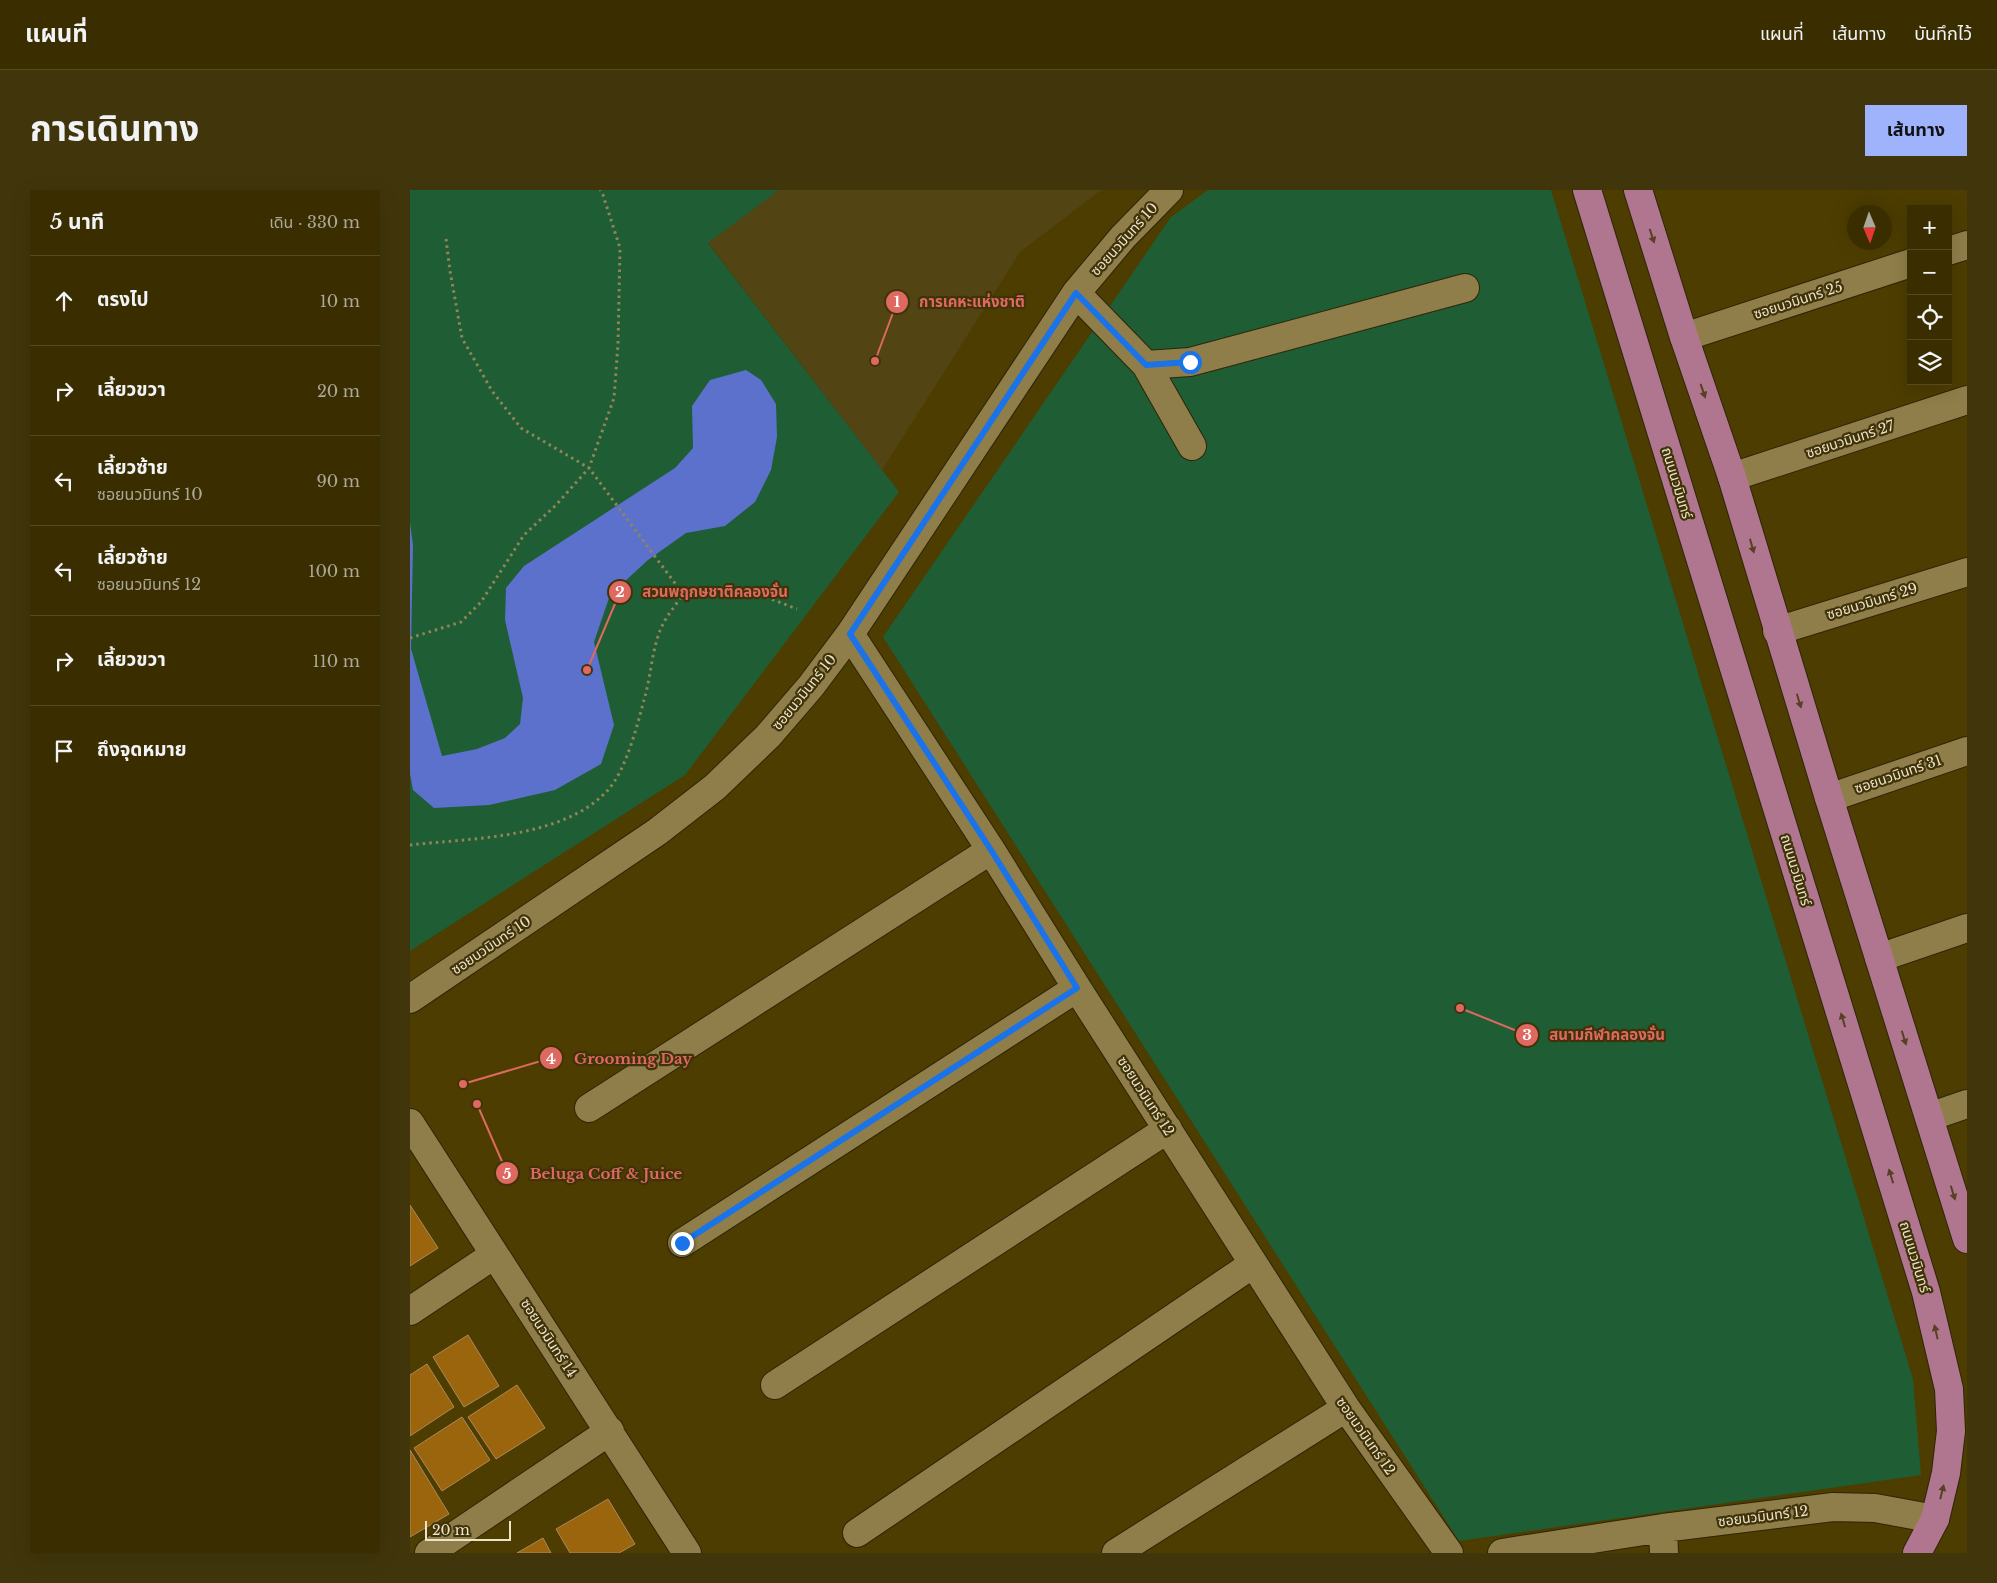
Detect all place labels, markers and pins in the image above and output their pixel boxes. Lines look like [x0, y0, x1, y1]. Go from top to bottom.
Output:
callout: การเคหะแห่งชาติ [884, 287, 1035, 317]
callout: สวนพฤกษชาติคลองจั่น [607, 577, 798, 607]
callout: สนามกีฬาคลองจั่น [1514, 1020, 1675, 1050]
callout: Grooming Day [539, 1043, 702, 1073]
callout: Beluga Coff & Juice [494, 1158, 692, 1188]

